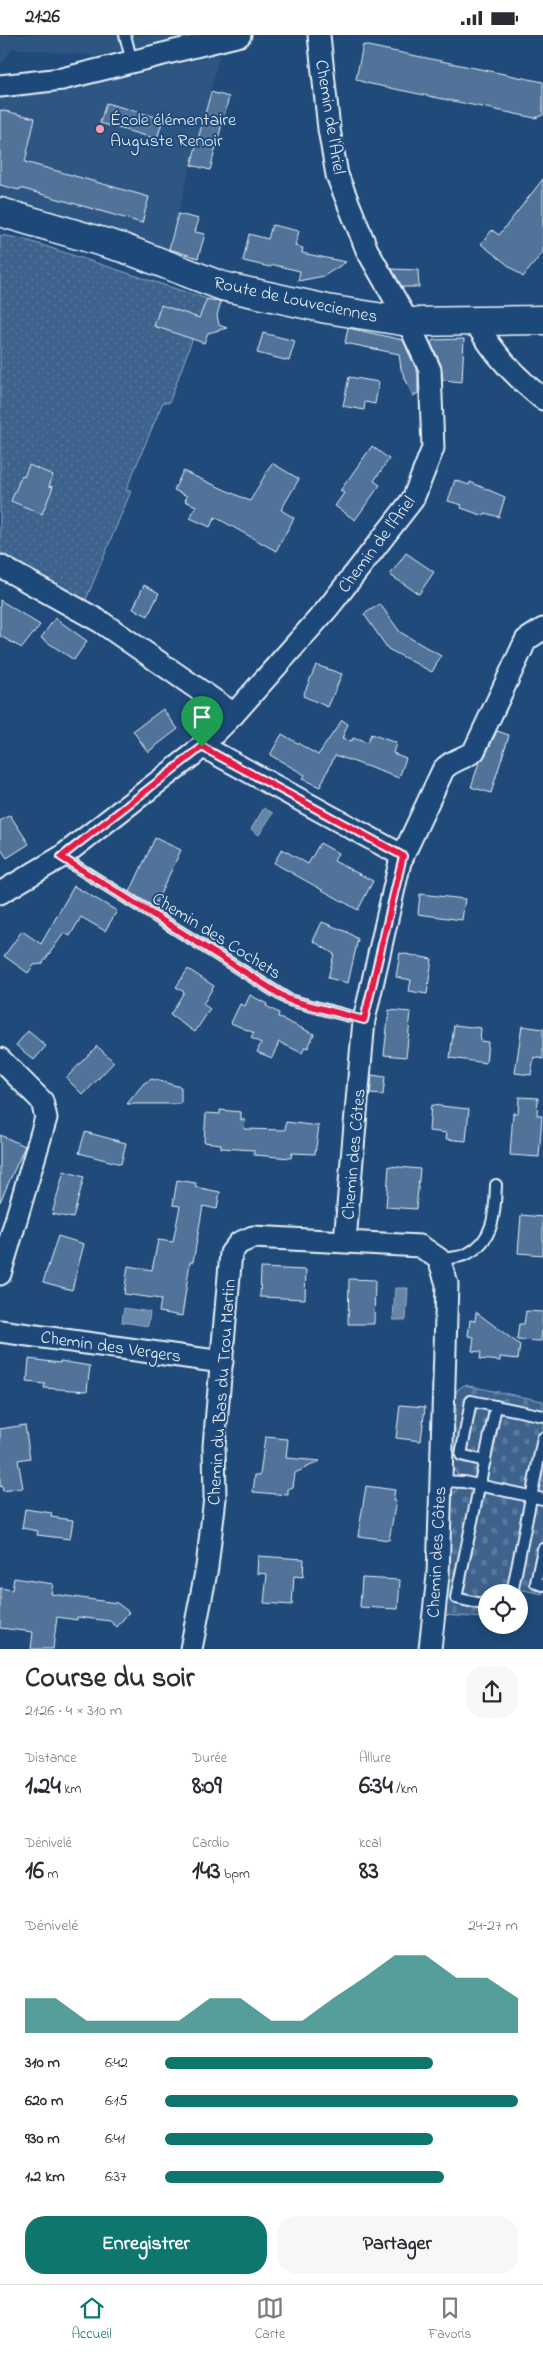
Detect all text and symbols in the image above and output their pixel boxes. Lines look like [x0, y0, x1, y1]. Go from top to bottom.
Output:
text: 21:26 [25, 4, 60, 31]
street label: Chemin de l'Ariel [307, 58, 351, 176]
place label: École élémentaire Auguste Renoir [110, 108, 237, 156]
marker: École élémentaire Auguste Renoir [94, 123, 106, 135]
street label: Route de Louveciennes [211, 271, 380, 331]
street label: Chemin de l'Ariel [332, 491, 423, 599]
pin [181, 696, 223, 747]
icon: arrive [188, 703, 216, 731]
street label: Chemin des Cochets [146, 886, 286, 987]
street label: Chemin des Côtes [336, 1088, 374, 1221]
street label: Chemin du Bas du Trou Martin [202, 1278, 244, 1506]
street label: Chemin des Vergers [38, 1325, 183, 1372]
street label: Chemin des Côtes [422, 1486, 454, 1618]
map controls [478, 1584, 528, 1634]
button: locate [478, 1584, 528, 1634]
text: Course du soir [25, 1659, 195, 1700]
button: share [466, 1666, 518, 1718]
text: 21:26 · 4 × 310 m [25, 1699, 122, 1723]
text: Distance [25, 1748, 77, 1769]
text: Durée [192, 1748, 227, 1769]
text: Allure [359, 1748, 391, 1769]
text: 1.24 [25, 1769, 61, 1805]
text: 8:09 [192, 1769, 222, 1805]
text: 6:34 [359, 1769, 393, 1805]
text: km [61, 1779, 81, 1800]
text: /km [393, 1779, 418, 1800]
text: Dénivelé [25, 1833, 72, 1854]
text: Cardio [192, 1833, 229, 1854]
text: kcal [359, 1833, 381, 1854]
text: 16 [25, 1854, 44, 1890]
text: 143 [192, 1854, 221, 1890]
text: 83 [359, 1854, 379, 1890]
text: m [44, 1864, 58, 1885]
text: bpm [221, 1864, 250, 1885]
text: Dénivelé [25, 1914, 78, 1938]
text: 24–27 m [468, 1914, 518, 1938]
text: 310 m [25, 2051, 60, 2075]
text: 6:42 [105, 2051, 128, 2075]
text: 620 m [25, 2089, 63, 2113]
text: 6:15 [105, 2089, 128, 2113]
text: 930 m [25, 2127, 60, 2151]
text: 6:41 [105, 2127, 125, 2151]
text: 1.2 km [25, 2165, 65, 2189]
text: 6:37 [105, 2165, 127, 2189]
button: Enregistrer [25, 2216, 267, 2274]
button: Partager [277, 2216, 518, 2274]
tab: Accueil [71, 2294, 112, 2345]
tab: Carte [255, 2294, 285, 2345]
tab: Favoris [428, 2294, 472, 2345]

